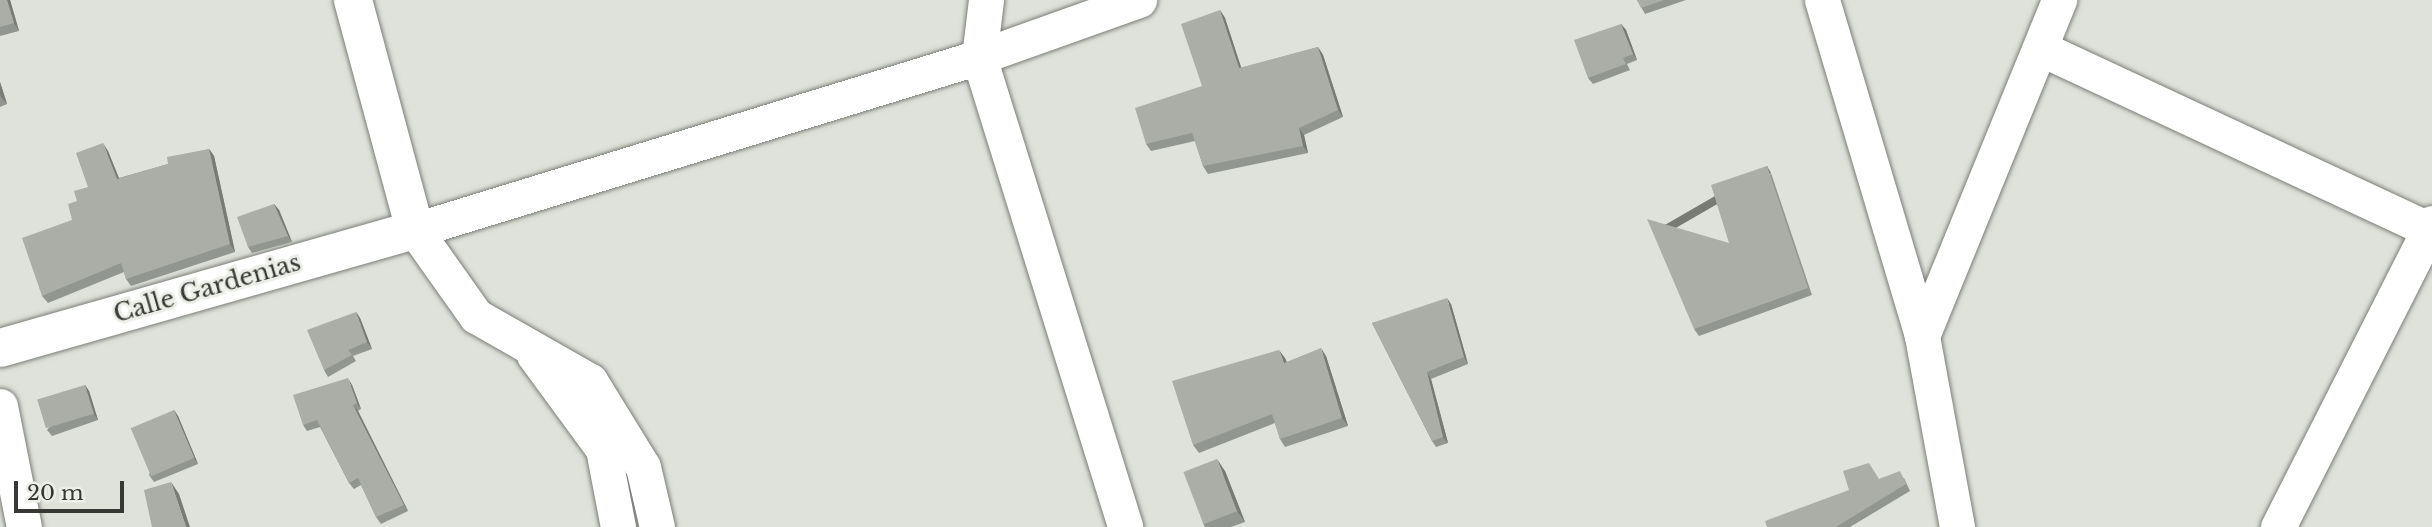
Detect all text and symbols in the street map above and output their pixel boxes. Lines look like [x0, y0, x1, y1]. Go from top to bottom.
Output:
street label: Calle Gardenias [110, 248, 304, 328]
scale bar [18, 468, 128, 512]
text: 20 m [27, 480, 84, 506]

